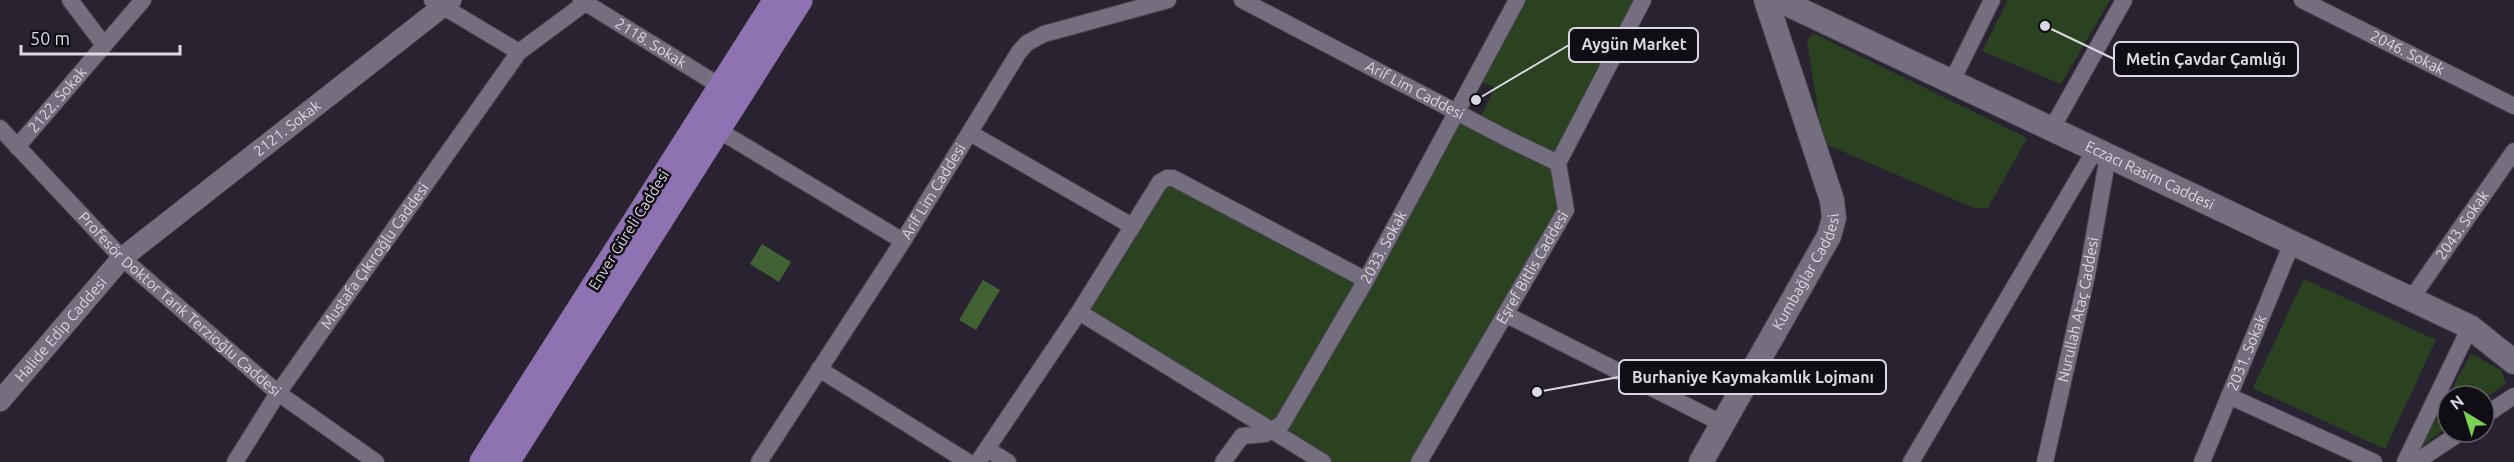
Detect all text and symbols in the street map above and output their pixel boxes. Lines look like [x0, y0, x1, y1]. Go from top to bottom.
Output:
street label: 2118. Sokak [612, 14, 690, 71]
scale bar [21, 18, 180, 56]
street label: 2046. Sokak [2368, 27, 2448, 78]
text: 50 m [30, 28, 70, 48]
callout: Aygün Market [1569, 28, 1698, 62]
text: Aygün Market [1581, 35, 1687, 53]
callout: Metin Çavdar Çamlığı [2114, 42, 2298, 76]
text: Metin Çavdar Çamlığı [2126, 50, 2286, 69]
street label: Arif Lim Caddesi [1363, 57, 1467, 123]
street label: 2122. Sokak [24, 63, 90, 136]
street label: 2121. Sokak [250, 96, 324, 160]
street label: Eczacı Rasim Caddesi [2083, 137, 2217, 213]
street label: Arif Lim Caddesi [897, 140, 969, 242]
street label: Enver Güreli Caddesi [585, 167, 672, 293]
street label: Mustafa Çıkıroğlu Caddesi [317, 180, 432, 332]
street label: 2043. Sokak [2432, 187, 2492, 263]
street label: 2033. Sokak [1357, 207, 1410, 286]
street label: Profesör Doktor Tarık Terzioğlu Caddesi [75, 208, 285, 400]
street label: Eşref Bitlis Caddesi [1492, 208, 1571, 327]
street label: Kumbağlar Caddesi [1769, 213, 1842, 333]
street label: Nurullah Ataç Caddesi [2054, 236, 2102, 384]
street label: Halide Edip Caddesi [11, 273, 110, 385]
street label: 2031. Sokak [2223, 312, 2270, 393]
callout: Burhaniye Kaymakamlık Lojmanı [1619, 360, 1886, 394]
text: Burhaniye Kaymakamlık Lojmanı [1632, 368, 1874, 386]
north arrow [2436, 384, 2496, 444]
text: N [2447, 391, 2467, 413]

